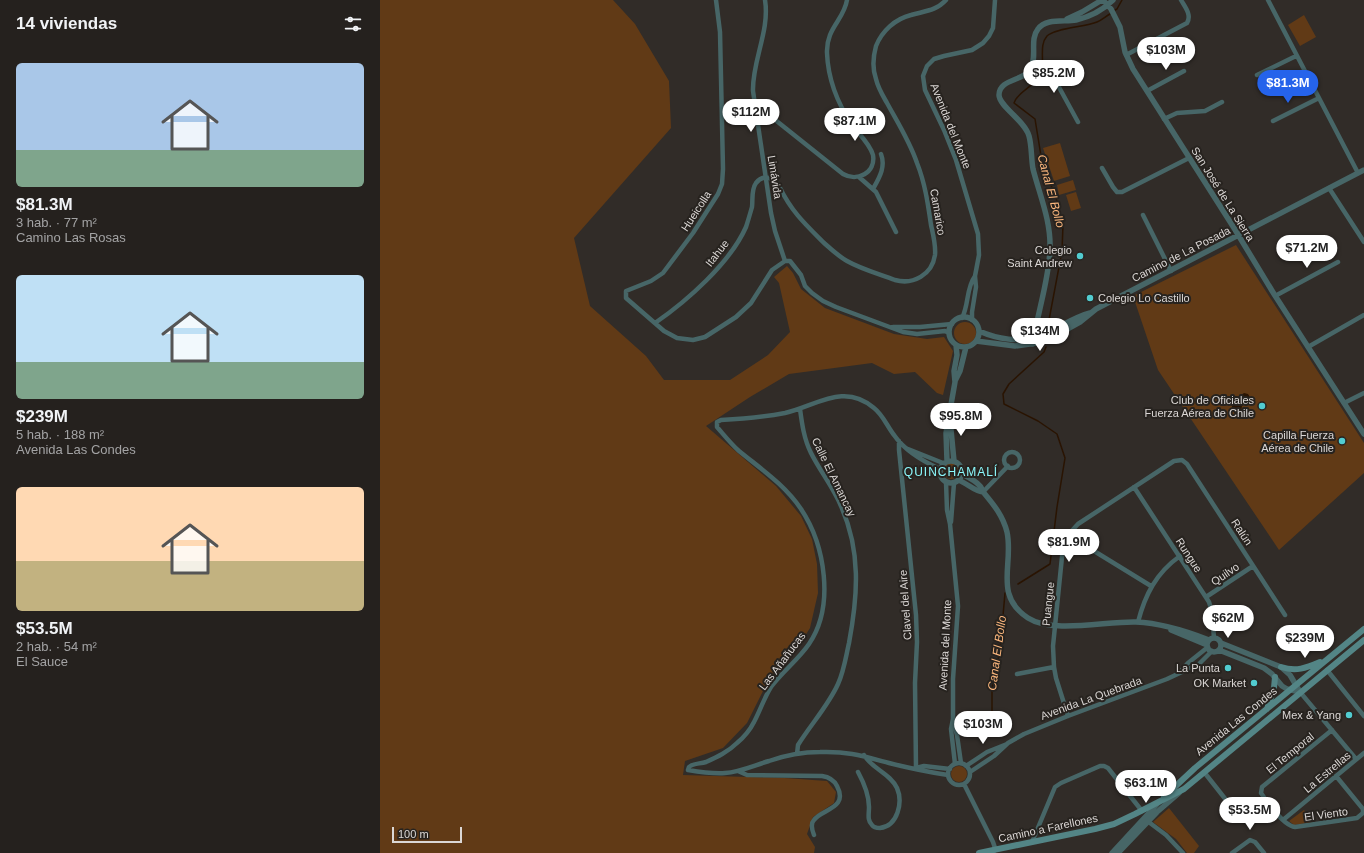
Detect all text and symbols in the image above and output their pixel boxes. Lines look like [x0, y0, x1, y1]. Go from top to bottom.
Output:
icon: filters [342, 13, 364, 35]
text: 14 viviendas [16, 14, 117, 33]
pin: $103M [1138, 37, 1194, 71]
text: $103M [1146, 42, 1186, 57]
pin: $85.2M [1021, 60, 1087, 94]
text: $85.2M [1032, 65, 1076, 80]
pin: $81.3M [1255, 70, 1321, 104]
text: $81.3M [1266, 75, 1310, 90]
street label: Avenida del Monte [928, 82, 974, 170]
icon: home [154, 89, 226, 161]
pin: $112M [723, 99, 779, 133]
text: $112M [731, 104, 771, 119]
pin: $87.1M [822, 108, 888, 142]
text: $87.1M [833, 113, 877, 128]
street label: San José de La Sierra [1189, 145, 1257, 244]
water label: Canal El Bollo [1034, 153, 1068, 230]
street label: Limávida [766, 154, 785, 201]
street label: Hueicolla [679, 188, 714, 233]
street label: Camarico [928, 188, 948, 236]
text: $81.3M [16, 195, 73, 214]
text: 3 hab. · 77 m² [16, 215, 97, 230]
street label: Camino de La Posada [1130, 224, 1233, 284]
text: Camino Las Rosas [16, 230, 126, 245]
pin: $71.2M [1274, 235, 1340, 269]
street label: Itahue [703, 237, 731, 269]
text: $71.2M [1285, 240, 1329, 255]
place label: Colegio Saint Andrew [1007, 244, 1072, 269]
marker: Colegio Saint Andrew [1075, 251, 1085, 261]
place label: Colegio Lo Castillo [1098, 292, 1190, 304]
marker: Colegio Lo Castillo [1085, 293, 1095, 303]
icon: home [154, 301, 226, 373]
pin: $134M [1012, 318, 1068, 352]
text: $134M [1020, 323, 1060, 338]
place label: Club de Oficiales Fuerza Aérea de Chile [1145, 394, 1254, 419]
marker: Club de Oficiales Fuerza Aérea de Chile [1257, 401, 1267, 411]
pin: $95.8M [928, 403, 994, 437]
text: $239M [16, 407, 68, 426]
text: $95.8M [939, 408, 983, 423]
text: 5 hab. · 188 m² [16, 427, 104, 442]
place label: Capilla Fuerza Aérea de Chile [1261, 429, 1335, 454]
street label: Calle El Amancay [810, 436, 859, 519]
marker: Capilla Fuerza Aérea de Chile [1337, 436, 1347, 446]
text: Avenida Las Condes [16, 442, 136, 457]
district label: QUINCHAMALÍ [904, 464, 998, 479]
icon: home [154, 513, 226, 585]
street label: Ralún [1229, 517, 1255, 547]
pin: $81.9M [1036, 529, 1102, 563]
text: $81.9M [1047, 534, 1091, 549]
street label: Rungue [1173, 536, 1205, 574]
street label: Quilvo [1209, 560, 1241, 588]
street label: Clavel del Aire [897, 570, 913, 640]
street label: Puangue [1040, 581, 1056, 627]
street label: Avenida del Monte [937, 599, 953, 691]
pin: $62M [1204, 605, 1252, 639]
text: $62M [1212, 610, 1244, 625]
water label: Canal El Bollo [985, 614, 1009, 691]
text: $53.5M [16, 619, 73, 638]
pin: $239M [1277, 625, 1333, 659]
street label: Las Añañucas [756, 629, 808, 692]
text: $239M [1285, 630, 1325, 645]
text: 2 hab. · 54 m² [16, 639, 97, 654]
text: El Sauce [16, 654, 68, 669]
place label: La Punta [1176, 662, 1221, 674]
marker: La Punta [1223, 663, 1233, 673]
street label: Avenida La Quebrada [1039, 674, 1144, 722]
place label: OK Market [1193, 677, 1246, 689]
marker: OK Market [1249, 678, 1259, 688]
street label: Avenida Las Condes [1193, 684, 1280, 758]
place label: Mex & Yang [1282, 709, 1341, 721]
marker: Mex & Yang [1344, 710, 1354, 720]
pin: $103M [955, 711, 1011, 745]
text: $103M [963, 716, 1003, 731]
street label: El Temporal [1264, 730, 1316, 776]
street label: La Estrellas [1301, 749, 1353, 795]
pin: $63.1M [1113, 770, 1179, 804]
text: $63.1M [1124, 775, 1168, 790]
pin: $53.5M [1217, 797, 1283, 831]
text: $53.5M [1228, 802, 1272, 817]
street label: El Viento [1303, 805, 1349, 823]
street label: Camino a Farellones [997, 811, 1099, 844]
scale bar [392, 825, 462, 844]
text: 100 m [398, 828, 429, 840]

